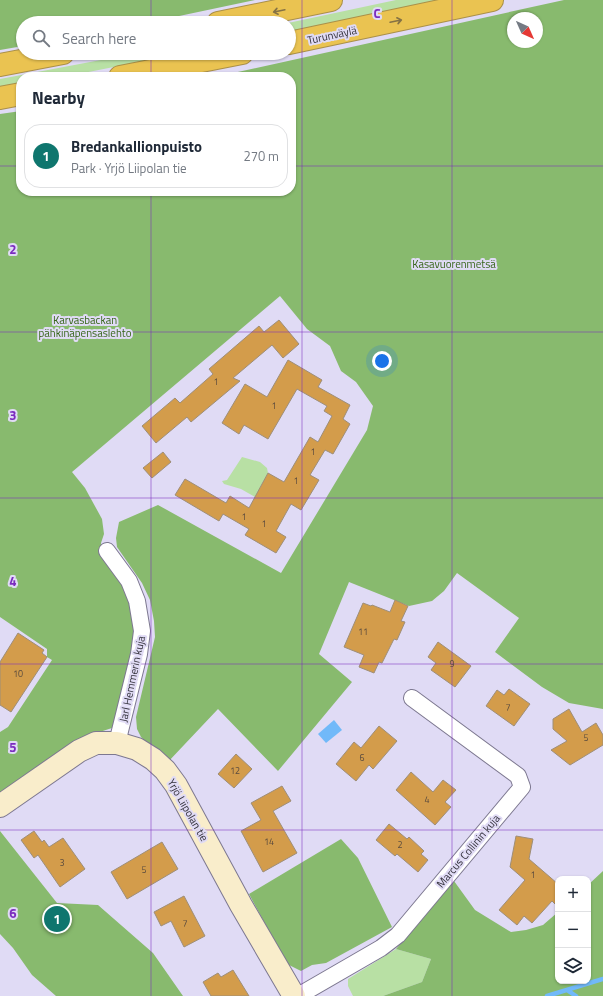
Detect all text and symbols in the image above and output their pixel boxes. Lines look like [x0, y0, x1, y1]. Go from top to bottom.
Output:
text: C [373, 3, 381, 23]
one-way arrow [273, 7, 286, 15]
north arrow [507, 12, 543, 48]
search box [16, 16, 296, 60]
one-way arrow [389, 17, 402, 25]
street label: Turunväylä [306, 22, 359, 48]
icon: search [30, 27, 52, 49]
text: Search here [62, 27, 136, 50]
text: Nearby [32, 85, 85, 111]
text: Bredankallionpuisto [71, 135, 202, 158]
text: 1 [42, 146, 50, 166]
text: 270 m [243, 146, 279, 166]
text: Park · Yrjö Liipolan tie [71, 158, 187, 178]
text: 2 [9, 239, 17, 259]
park label: Kasavuorenmetsä [412, 256, 496, 272]
park label: Karvasbackan pähkinäpensaslehto [39, 312, 132, 341]
your location [372, 351, 392, 371]
house number: 1 [213, 375, 219, 388]
house number: 1 [271, 399, 277, 412]
text: 3 [9, 405, 17, 425]
house number: 1 [310, 445, 316, 458]
house number: 1 [293, 474, 299, 487]
house number: 1 [241, 510, 247, 523]
house number: 1 [261, 517, 267, 530]
text: 4 [9, 571, 17, 591]
house number: 11 [358, 625, 368, 638]
street label: Jarl Hemmerin kuja [115, 634, 149, 724]
house number: 9 [449, 657, 455, 670]
house number: 10 [13, 667, 23, 680]
house number: 7 [505, 701, 511, 714]
house number: 5 [583, 731, 589, 744]
text: 5 [9, 737, 17, 757]
house number: 6 [359, 751, 365, 764]
house number: 12 [230, 764, 240, 777]
street label: Yrjö Liipolan tie [164, 776, 213, 845]
house number: 4 [424, 793, 430, 806]
street label: Marcus Collinin kuja [432, 810, 504, 891]
house number: 14 [264, 835, 274, 848]
house number: 2 [397, 838, 403, 851]
house number: 3 [59, 856, 65, 869]
house number: 5 [141, 863, 147, 876]
house number: 1 [530, 868, 536, 881]
map controls [555, 876, 591, 984]
button: + [555, 876, 591, 912]
text: 6 [9, 903, 17, 923]
pin: 1 [44, 904, 70, 934]
button: − [555, 912, 591, 948]
house number: 7 [182, 917, 188, 930]
button: layers [555, 948, 591, 984]

